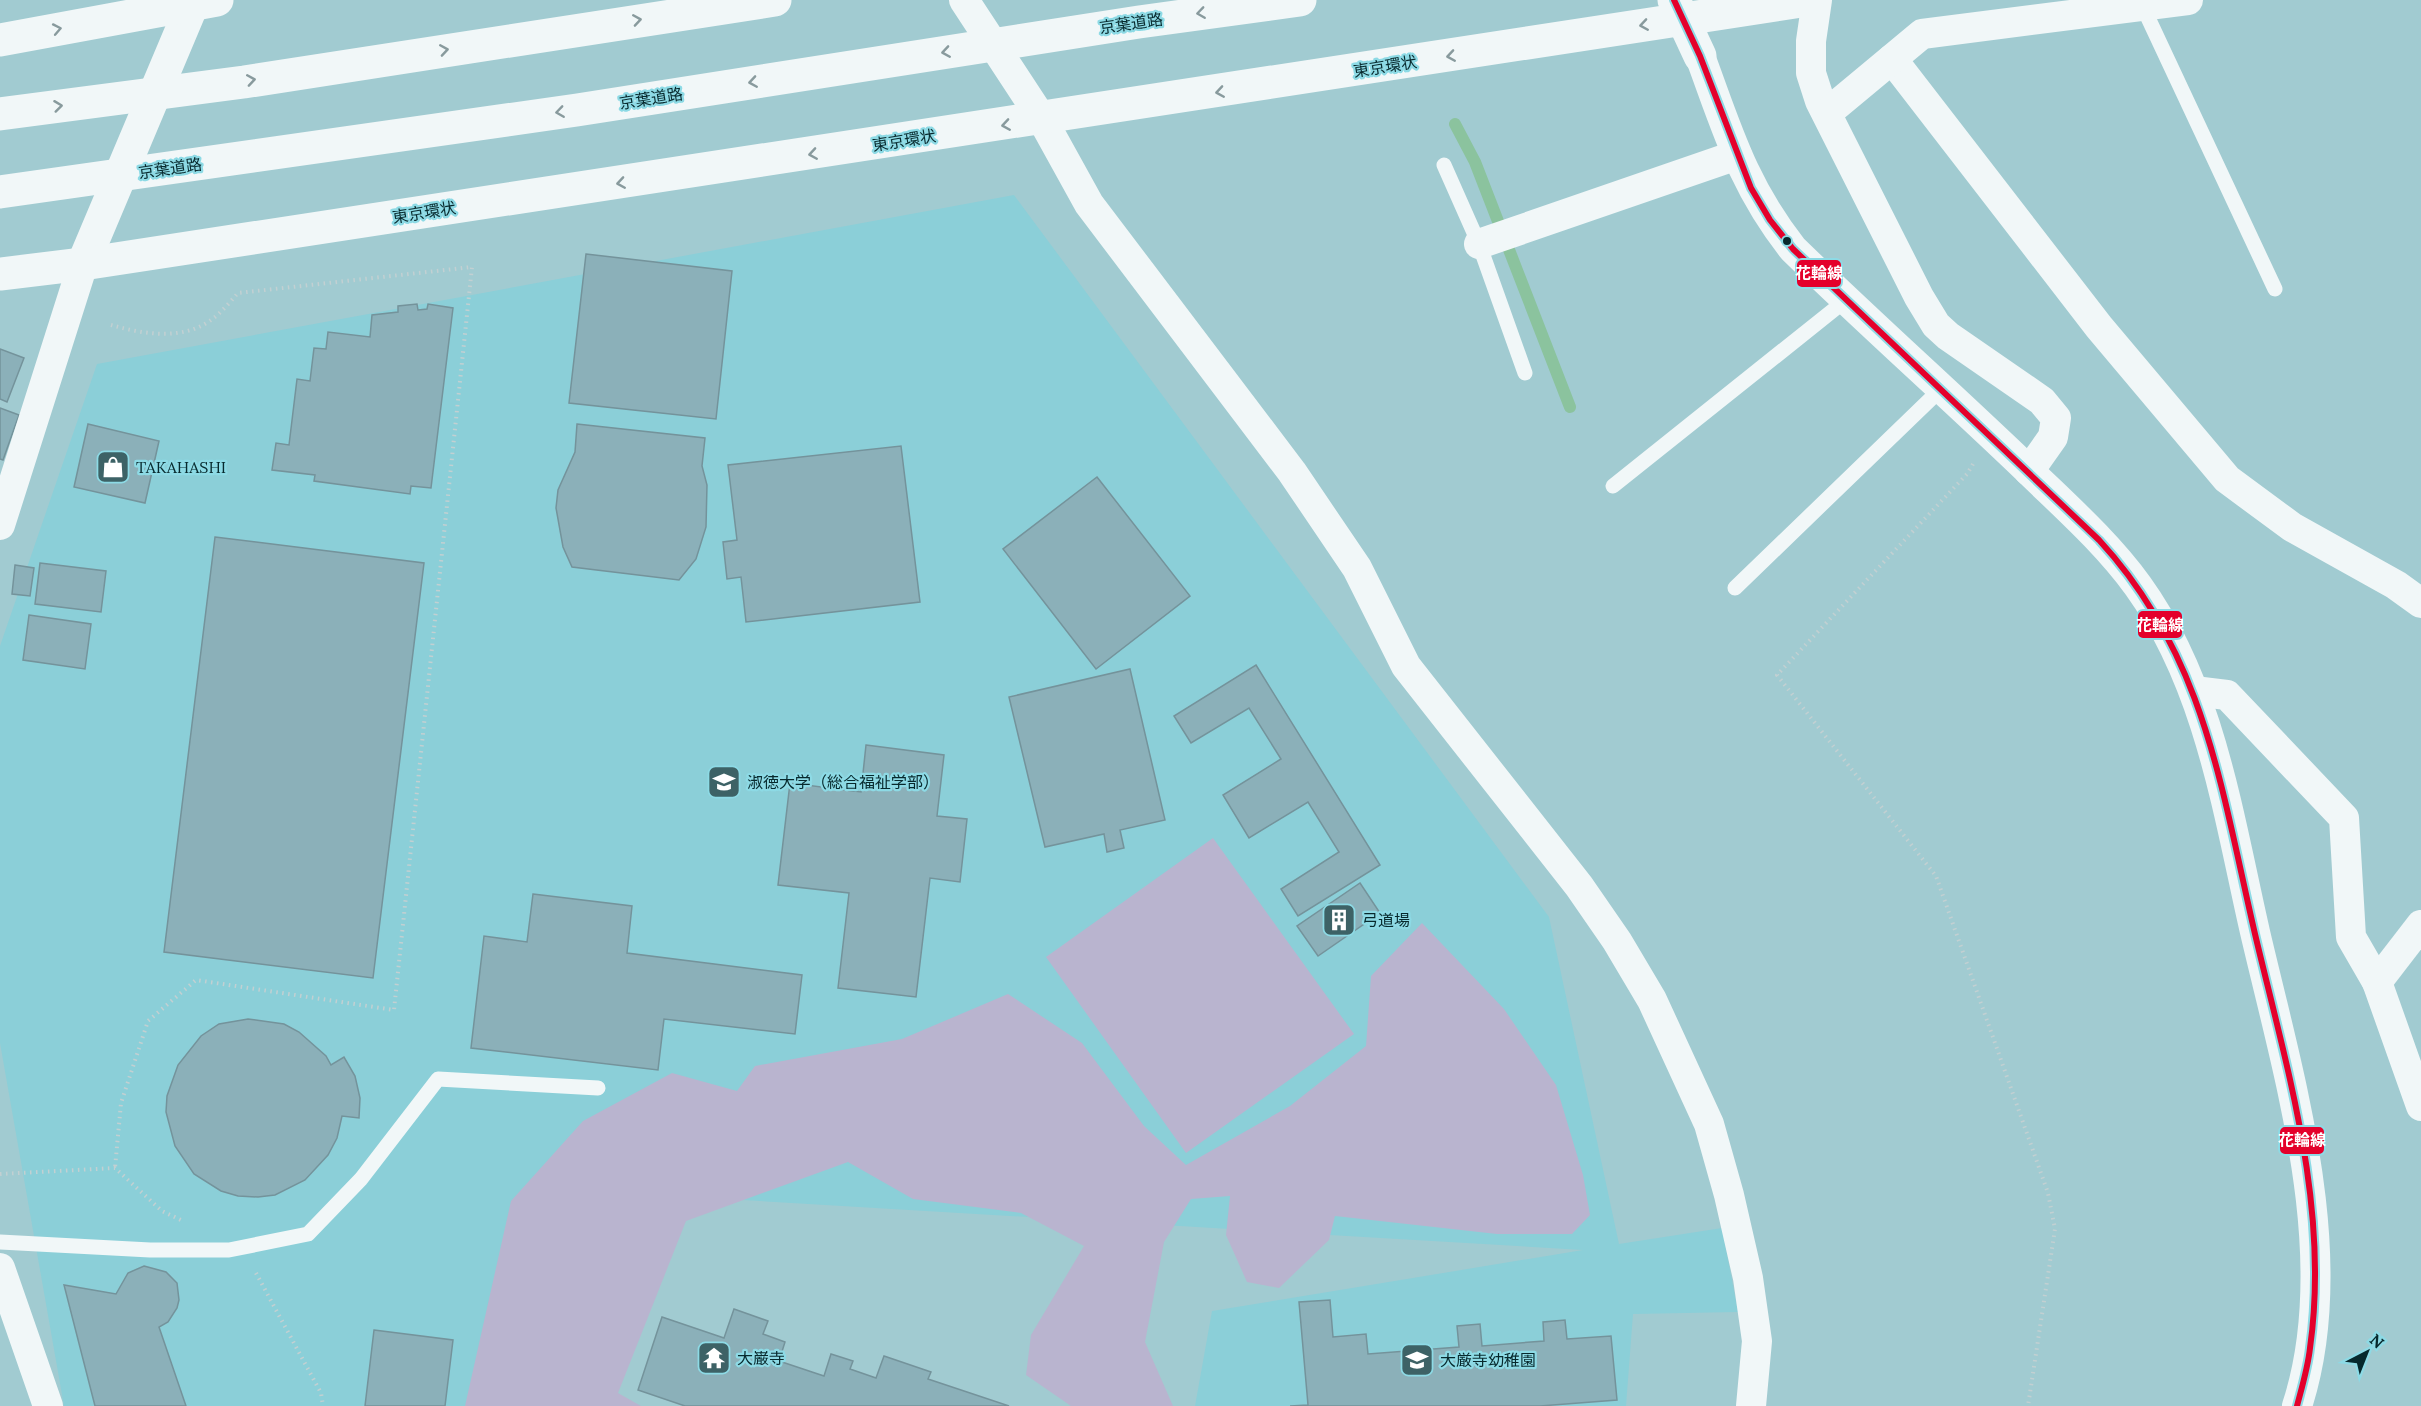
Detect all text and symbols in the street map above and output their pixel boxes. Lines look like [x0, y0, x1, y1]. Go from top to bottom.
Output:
one-way arrow [1196, 7, 1205, 19]
street label: 京葉道路 [1098, 9, 1164, 37]
one-way arrow [632, 15, 641, 27]
one-way arrow [1639, 19, 1648, 31]
one-way arrow [52, 23, 62, 36]
one-way arrow [439, 45, 449, 57]
one-way arrow [941, 45, 951, 58]
one-way arrow [1447, 49, 1457, 62]
street label: 東京環状 [1352, 51, 1418, 81]
one-way arrow [247, 75, 256, 87]
one-way arrow [748, 75, 758, 88]
street label: 京葉道路 [618, 83, 684, 113]
one-way arrow [1215, 86, 1224, 98]
one-way arrow [53, 100, 63, 113]
one-way arrow [556, 105, 565, 117]
one-way arrow [1002, 118, 1011, 130]
street label: 東京環状 [871, 125, 937, 155]
one-way arrow [809, 147, 818, 159]
street label: 京葉道路 [137, 154, 203, 182]
one-way arrow [616, 176, 625, 188]
street label: 東京環状 [391, 197, 457, 227]
unlabelled marker [1781, 235, 1793, 247]
line badge: 花輪線 [1796, 259, 1842, 288]
text: 花輪線 [1795, 263, 1843, 283]
shop icon: TAKAHASHI [95, 449, 131, 485]
place label: TAKAHASHI [136, 457, 226, 477]
line badge: 花輪線 [2137, 610, 2183, 639]
text: 花輪線 [2136, 615, 2184, 635]
school or university icon: 淑徳大学（総合福祉学部） [706, 764, 742, 800]
place label: 淑徳大学（総合福祉学部） [747, 772, 939, 792]
building icon: 弓道場 [1321, 902, 1357, 938]
place label: 弓道場 [1362, 910, 1410, 930]
line badge: 花輪線 [2279, 1126, 2325, 1155]
text: 花輪線 [2278, 1130, 2326, 1150]
north arrow [2337, 1322, 2397, 1382]
text: N [2366, 1329, 2388, 1352]
temple icon: 大巌寺 [696, 1340, 732, 1376]
school or university icon: 大厳寺幼稚園 [1399, 1342, 1435, 1378]
place label: 大巌寺 [737, 1348, 785, 1368]
place label: 大厳寺幼稚園 [1440, 1350, 1536, 1370]

